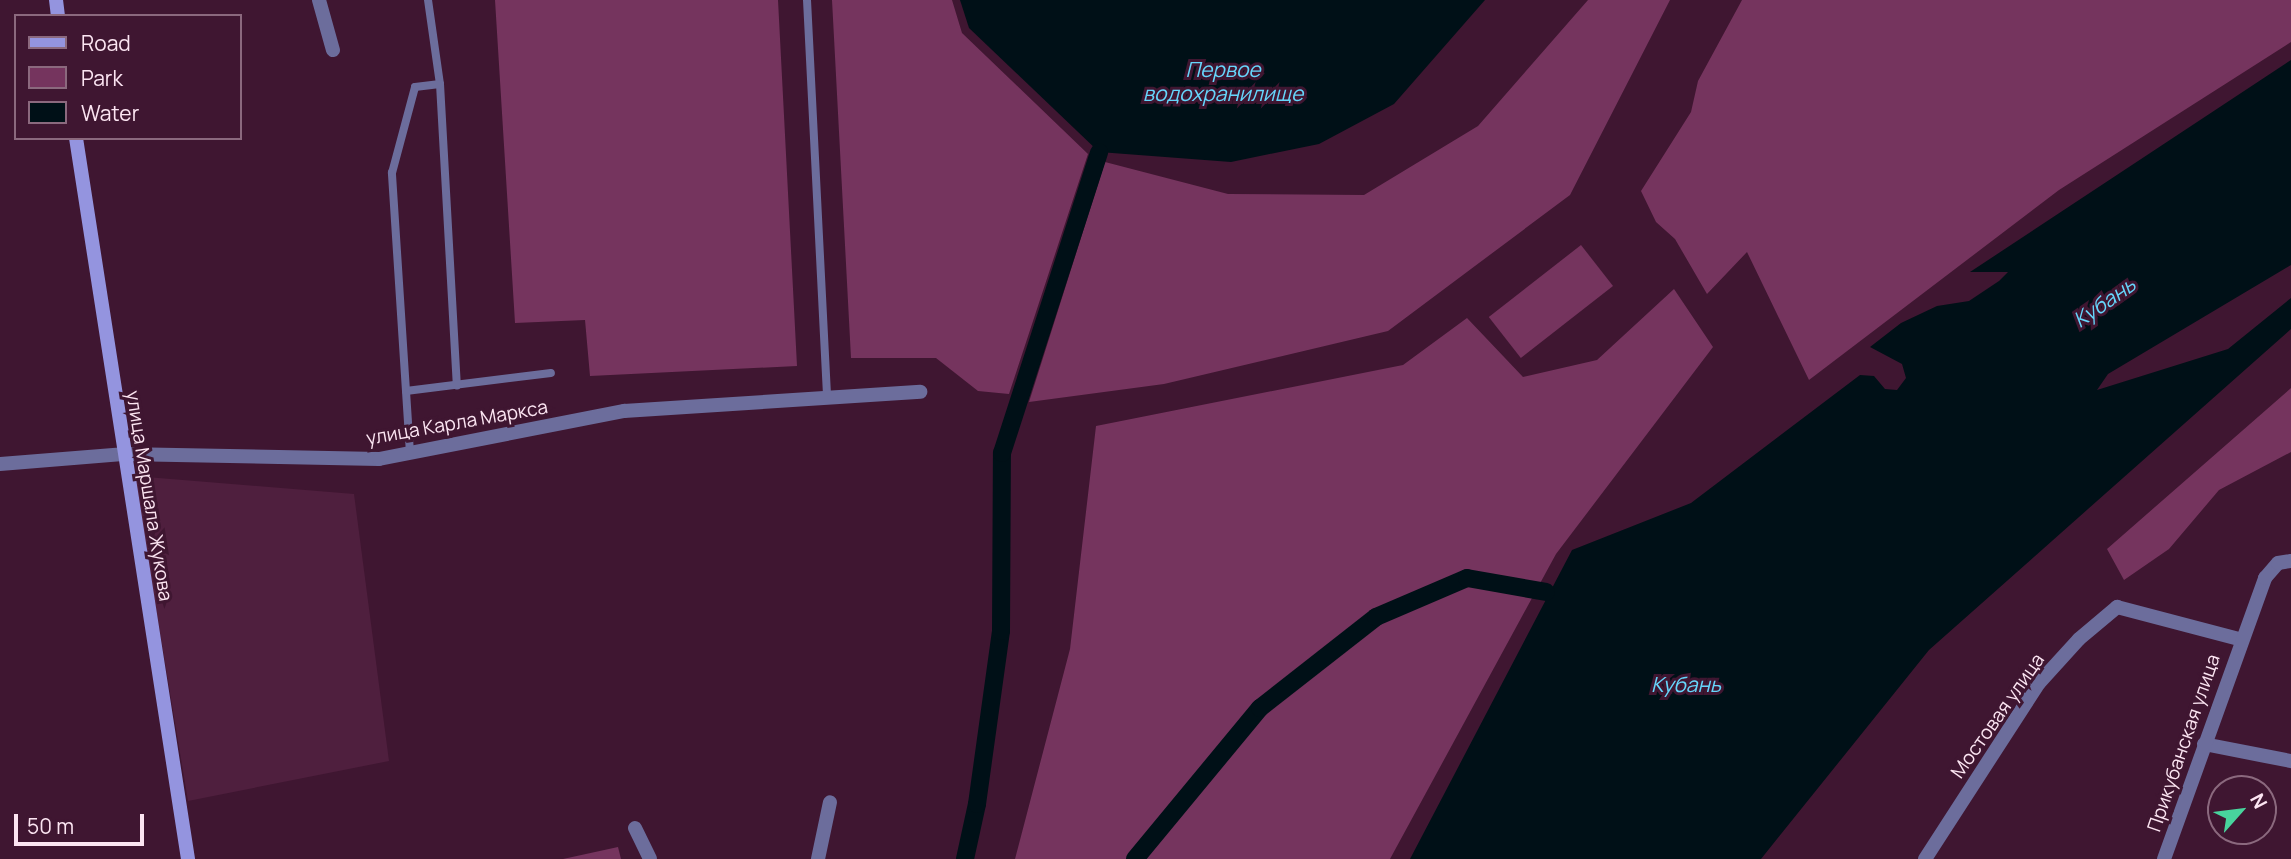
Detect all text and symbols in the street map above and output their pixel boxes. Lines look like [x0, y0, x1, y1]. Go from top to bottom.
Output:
legend [14, 14, 242, 140]
text: Road [81, 29, 131, 57]
water label: Первое водохранилище [1143, 56, 1303, 106]
text: Park [81, 64, 123, 92]
text: Water [81, 99, 139, 127]
water label: Кубань [2068, 272, 2140, 332]
street label: улица Маршала Жукова [121, 389, 177, 603]
street label: улица Карла Маркса [364, 396, 550, 450]
street label: Мостовая улица [1947, 649, 2049, 783]
street label: Прикубанская улица [2143, 651, 2225, 835]
water label: Кубань [1651, 671, 1721, 697]
north arrow [2207, 775, 2277, 845]
text: N [2244, 789, 2273, 813]
scale bar [18, 800, 147, 844]
text: 50 m [27, 812, 74, 840]

